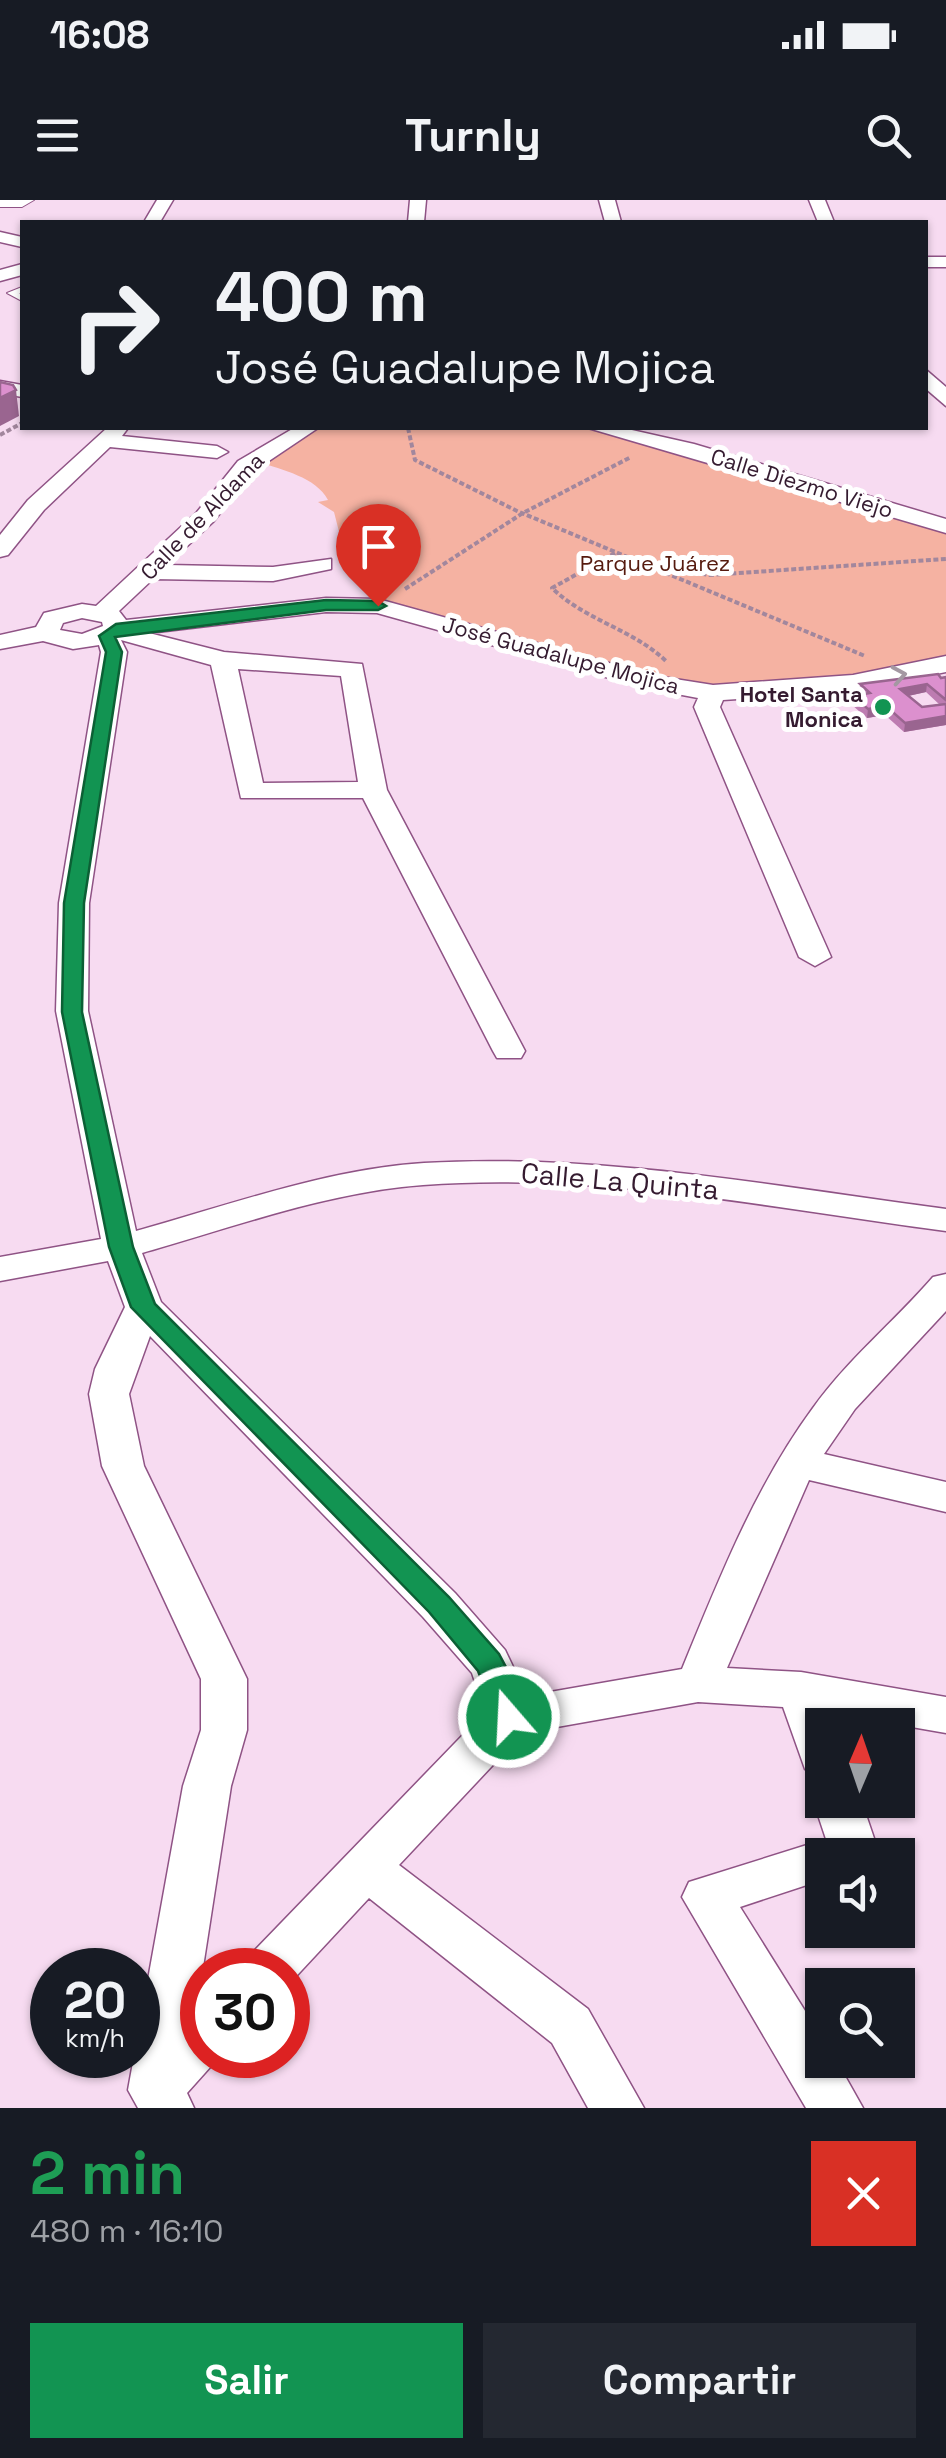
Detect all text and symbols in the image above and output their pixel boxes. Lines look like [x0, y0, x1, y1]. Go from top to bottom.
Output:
text: 16:08 [50, 11, 149, 59]
text: Turnly [405, 107, 541, 164]
icon: menu [30, 108, 85, 163]
icon: search [861, 108, 916, 163]
text: 400 m [215, 252, 428, 341]
icon: right [50, 260, 180, 390]
text: José Guadalupe Mojica [215, 339, 715, 396]
street label: Calle Diezmo Viejo [707, 442, 897, 524]
street label: Calle de Aldama [134, 446, 270, 586]
pin [336, 504, 421, 607]
icon: arrive [351, 519, 406, 574]
park label: Parque Juárez [580, 549, 730, 577]
street label: José Guadalupe Mojica [439, 610, 683, 700]
one-way arrow [891, 665, 908, 686]
place label: Hotel Santa Monica [740, 680, 863, 733]
marker: Hotel Santa Monica [872, 696, 894, 718]
street label: Calle La Quinta [520, 1154, 720, 1208]
position arrow [457, 1665, 561, 1769]
north arrow [805, 1708, 915, 1818]
map controls [805, 1708, 915, 2078]
button: sound [805, 1838, 915, 1948]
speed limit sign: 30 [180, 1948, 310, 2078]
button: search [805, 1968, 915, 2078]
text: 20 [64, 1969, 126, 2033]
text: km/h [65, 2022, 125, 2054]
text: 2 min [30, 2135, 185, 2212]
button: close [811, 2141, 916, 2246]
text: 480 m · 16:10 [30, 2211, 224, 2251]
button: Salir [30, 2323, 463, 2438]
button: Compartir [483, 2323, 916, 2438]

